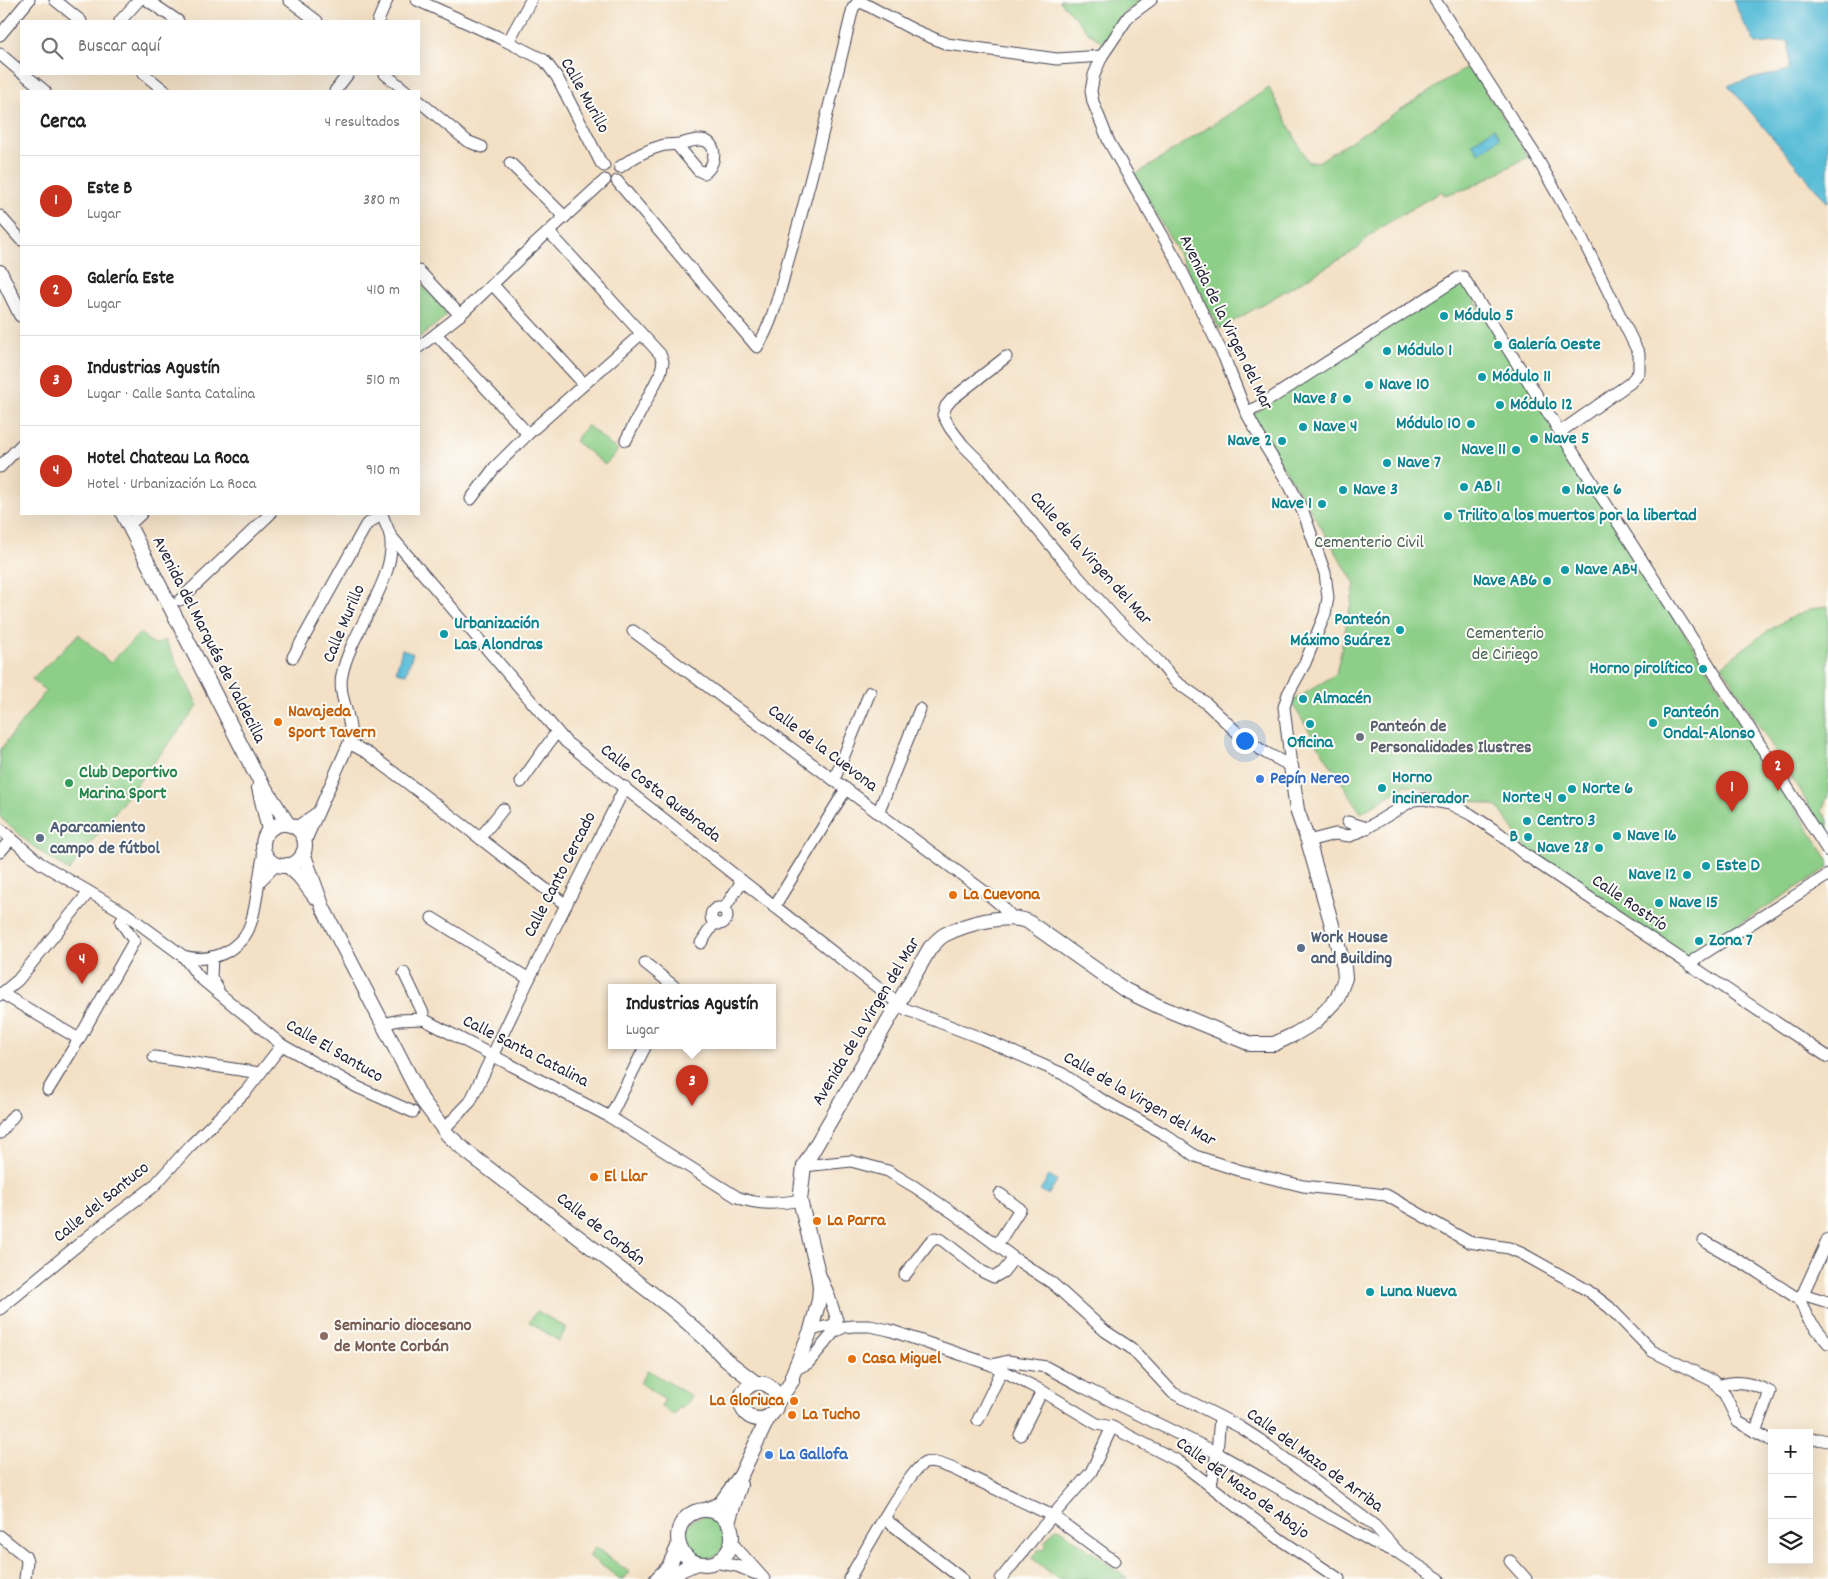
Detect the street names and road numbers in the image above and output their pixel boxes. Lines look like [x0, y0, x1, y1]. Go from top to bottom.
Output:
street label: Calle Murillo [553, 54, 615, 138]
street label: Avenida de la Virgen del Mar [1172, 231, 1279, 415]
street label: Calle de la Virgen del Mar [1023, 487, 1157, 632]
street label: Avenida del Marqués de Valdecilla [145, 532, 271, 748]
street label: Calle Murillo [317, 581, 373, 667]
street label: Calle de la Cuevona [762, 699, 883, 799]
street label: Calle Costa Quebrada [594, 739, 726, 850]
street label: Calle Canto Cercado [519, 808, 603, 942]
street label: Calle Rostrío [1586, 869, 1672, 939]
street label: Avenida de la Virgen del Mar [807, 933, 927, 1111]
street label: Calle Santa Catalina [458, 1009, 593, 1095]
street label: Calle El Santuco [281, 1014, 387, 1090]
street label: Calle de la Virgen del Mar [1058, 1046, 1220, 1154]
street label: Calle del Santuco [49, 1156, 155, 1250]
street label: Calle de Corbán [550, 1187, 650, 1273]
street label: Calle del Mazo de Arriba [1240, 1403, 1388, 1520]
street label: Calle del Mazo de Abajo [1170, 1432, 1314, 1546]

